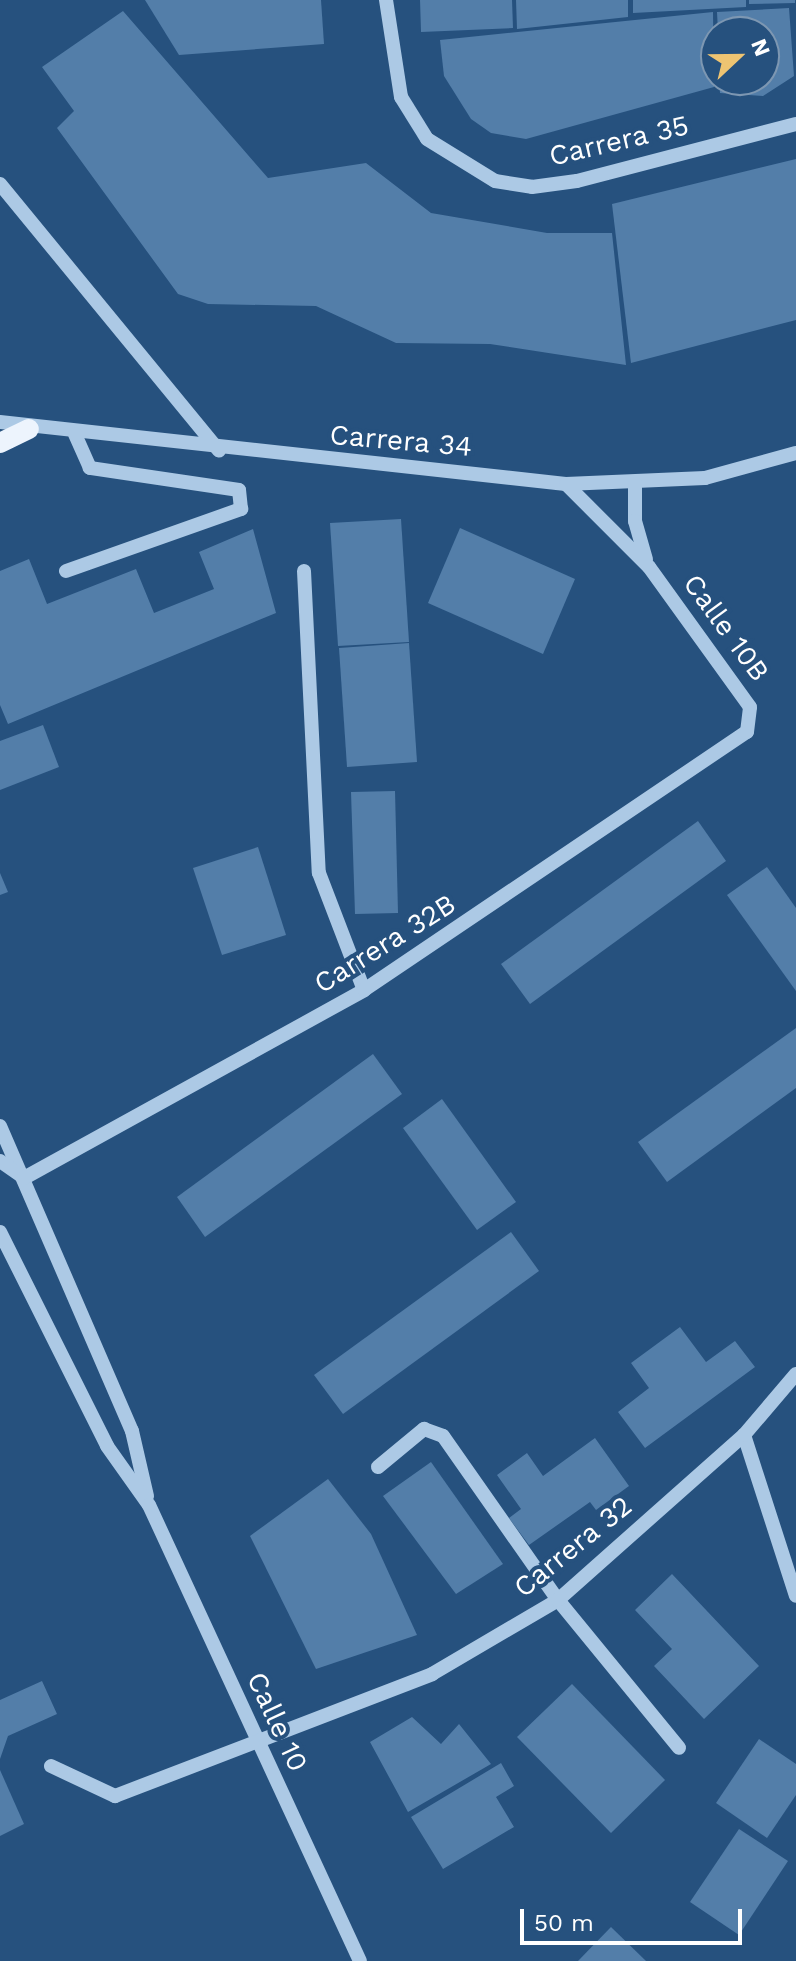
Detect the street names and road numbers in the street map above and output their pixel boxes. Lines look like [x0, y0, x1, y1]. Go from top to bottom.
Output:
street label: Carrera 35 [546, 109, 692, 173]
street label: Carrera 34 [328, 418, 474, 464]
street label: Calle 10B [676, 568, 776, 688]
street label: Carrera 32B [308, 887, 462, 1001]
street label: Carrera 32 [507, 1489, 639, 1605]
street label: Calle 10 [239, 1667, 315, 1777]

